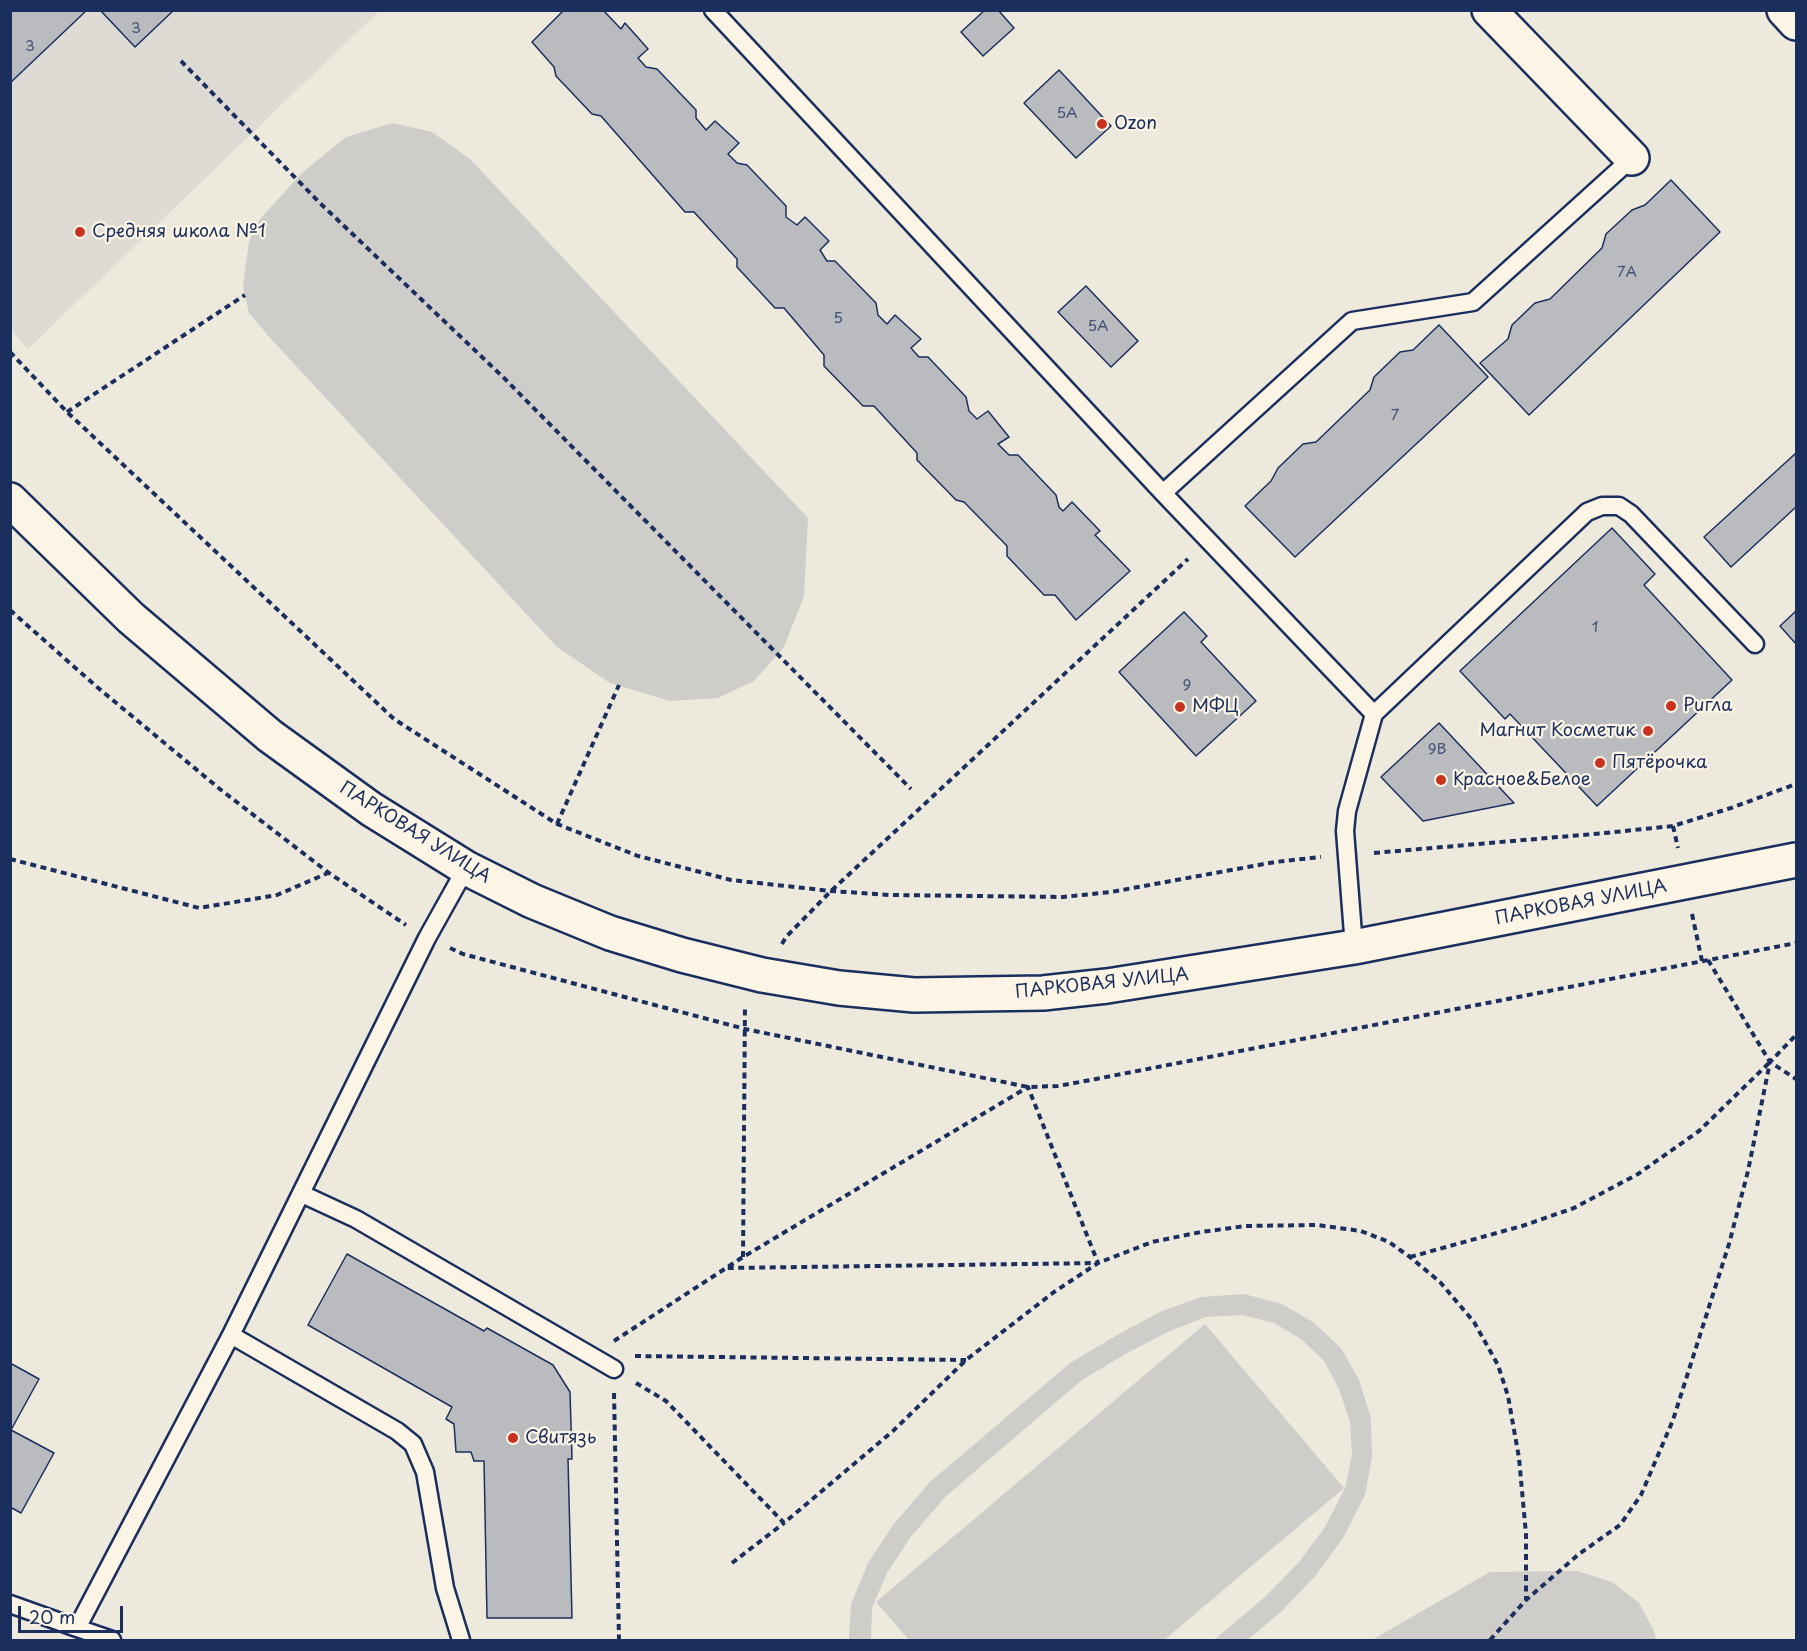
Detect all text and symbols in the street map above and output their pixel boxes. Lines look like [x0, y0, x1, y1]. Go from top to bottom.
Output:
house number: 3 [131, 20, 141, 38]
house number: 3 [25, 38, 35, 56]
house number: 5А [1056, 105, 1078, 123]
place label: Ozon [1114, 113, 1157, 135]
marker: Ozon [1095, 117, 1109, 131]
place label: Средняя школа №1 [92, 221, 266, 243]
marker: Средняя школа №1 [73, 225, 87, 239]
house number: 7А [1617, 264, 1637, 282]
house number: 5 [833, 310, 843, 328]
house number: 5А [1087, 318, 1109, 336]
house number: 7 [1391, 407, 1399, 425]
house number: 1 [1592, 619, 1598, 637]
house number: 9 [1183, 677, 1191, 695]
place label: Ригла [1683, 695, 1732, 717]
place label: МФЦ [1192, 696, 1239, 718]
marker: Ригла [1664, 699, 1678, 713]
marker: МФЦ [1173, 700, 1187, 714]
place label: Магнит Косметик [1479, 720, 1636, 742]
marker: Магнит Косметик [1641, 724, 1655, 738]
house number: 9В [1428, 741, 1446, 759]
place label: Пятёрочка [1612, 752, 1707, 774]
marker: Пятёрочка [1593, 756, 1607, 770]
place label: Красное&Белое [1453, 769, 1591, 791]
marker: Красное&Белое [1434, 773, 1448, 787]
street label: ПАРКОВАЯ УЛИЦА [335, 778, 495, 888]
street label: ПАРКОВАЯ УЛИЦА [1493, 876, 1669, 930]
street label: ПАРКОВАЯ УЛИЦА [1014, 964, 1190, 1004]
place label: Свитязь [525, 1427, 596, 1449]
marker: Свитязь [506, 1431, 520, 1445]
scale bar [21, 1594, 126, 1632]
text: 20 m [29, 1603, 75, 1630]

